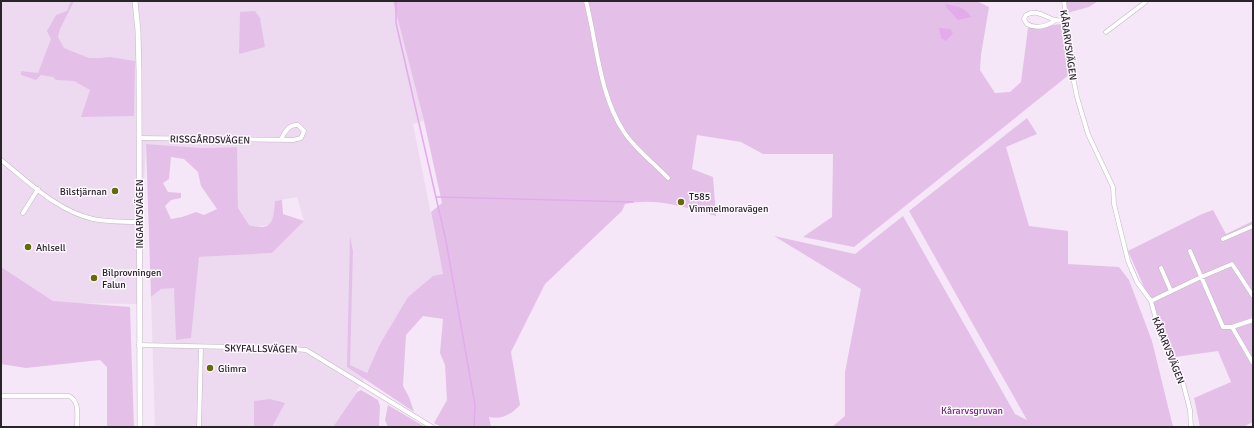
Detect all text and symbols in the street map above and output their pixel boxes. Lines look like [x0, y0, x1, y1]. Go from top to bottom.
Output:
street label: KÅRARVSVÄGEN [1057, 9, 1079, 81]
street label: RISSGÅRDSVÄGEN [170, 133, 250, 147]
street label: INGARVSVÄGEN [134, 179, 146, 249]
place label: Bilstjärnan [60, 186, 107, 198]
marker: Bilstjärnan [110, 186, 120, 196]
place label: T585 Vimmelmoravägen [689, 191, 768, 215]
marker: T585 Vimmelmoravägen [676, 197, 686, 207]
marker: Ahlsell [23, 242, 33, 252]
place label: Ahlsell [36, 242, 66, 254]
place label: Bilprovningen Falun [102, 267, 162, 291]
marker: Bilprovningen Falun [89, 273, 99, 283]
street label: KÅRARVSVÄGEN [1149, 315, 1187, 386]
street label: SKYFALLSVÄGEN [224, 342, 297, 356]
marker: Glimra [205, 363, 215, 373]
place label: Glimra [218, 363, 247, 375]
park label: Kårarvsgruvan [941, 405, 1003, 417]

